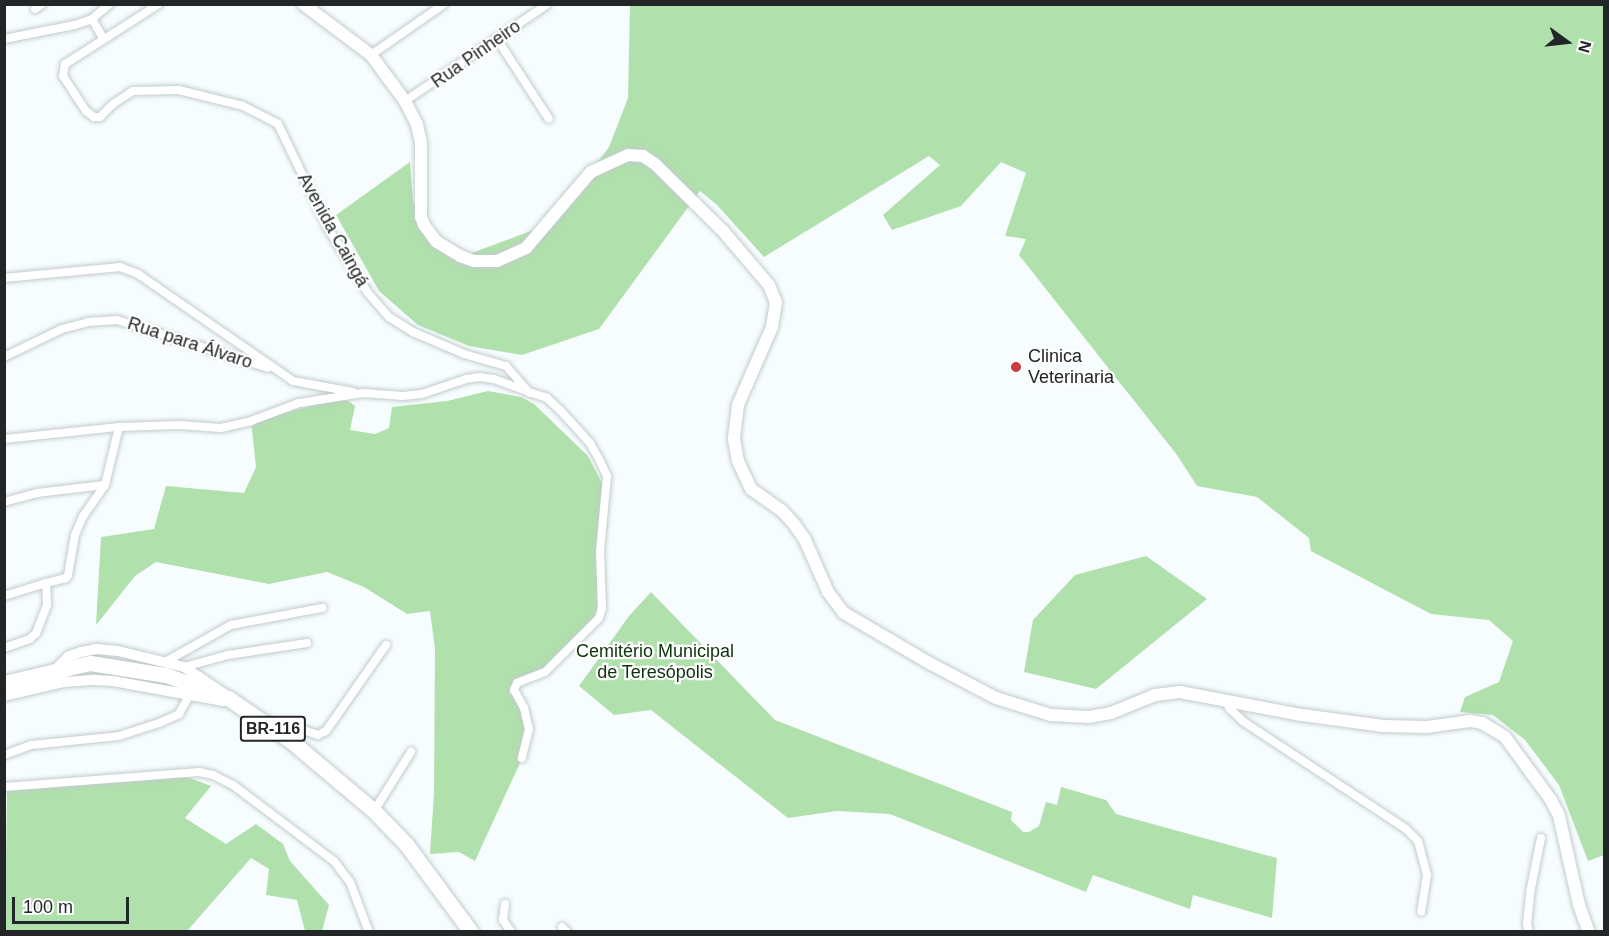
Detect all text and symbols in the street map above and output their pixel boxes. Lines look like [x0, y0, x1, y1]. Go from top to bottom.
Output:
north arrow [1537, 12, 1597, 72]
street label: Rua Pinheiro [427, 15, 525, 93]
text: N [1575, 39, 1595, 55]
street label: Avenida Caingá [293, 169, 373, 291]
street label: Rua para Álvaro [125, 313, 255, 373]
place label: Clinica Veterinaria [1028, 346, 1114, 388]
marker: Clinica Veterinaria [1009, 360, 1023, 374]
park label: Cemitério Municipal de Teresópolis [576, 641, 734, 684]
road number: BR-116 [238, 716, 308, 742]
scale bar [15, 885, 132, 923]
text: 100 m [23, 897, 73, 917]

